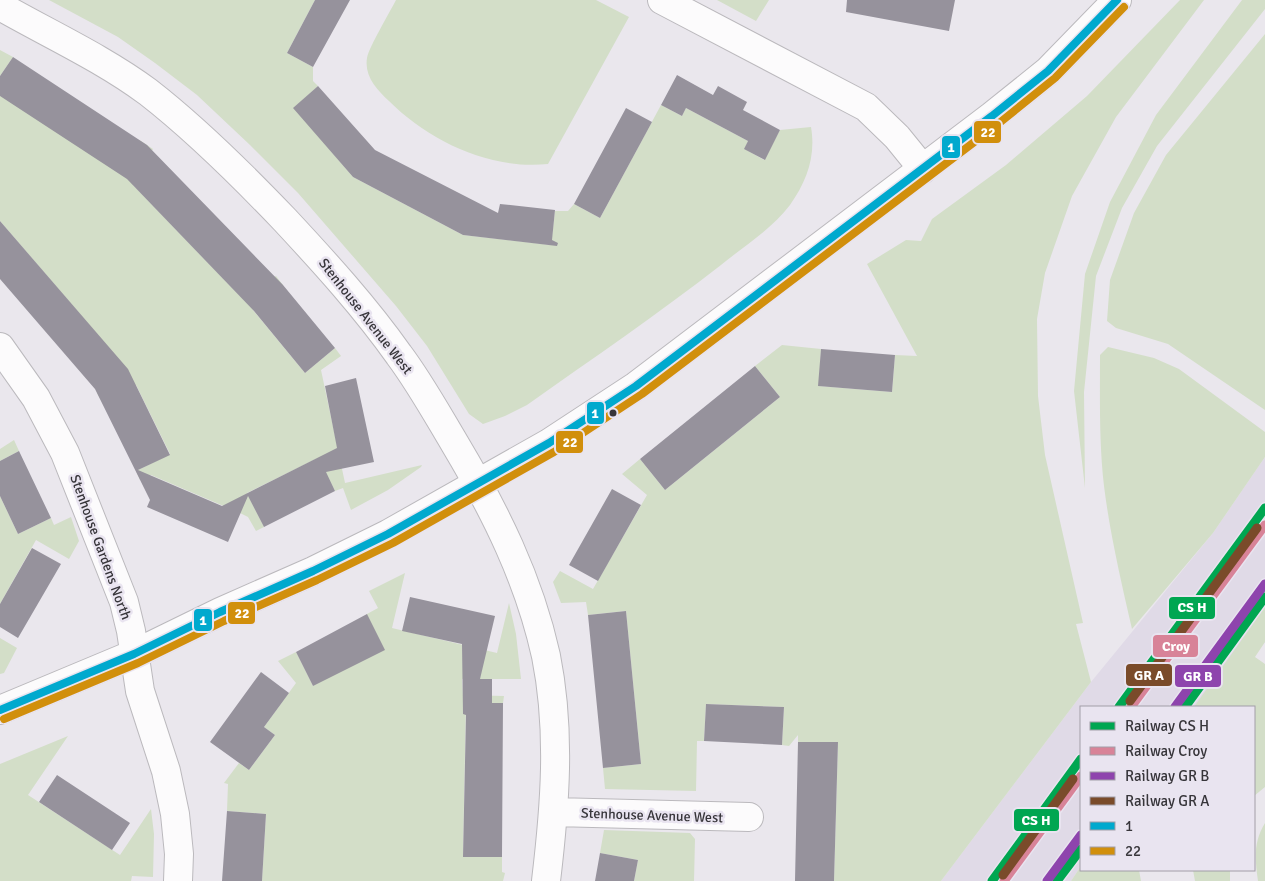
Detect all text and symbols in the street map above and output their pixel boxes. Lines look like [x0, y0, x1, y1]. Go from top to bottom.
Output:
line badge: 22 [973, 120, 1002, 144]
text: 22 [980, 124, 996, 141]
line badge: 1 [941, 135, 961, 159]
text: 1 [947, 139, 955, 156]
street label: Stenhouse Avenue West [315, 255, 416, 378]
line badge: 1 [586, 401, 605, 425]
text: 1 [591, 405, 599, 422]
unlabelled marker [608, 408, 618, 418]
line badge: 22 [555, 430, 584, 454]
text: 22 [562, 434, 578, 451]
street label: Stenhouse Gardens North [66, 472, 135, 622]
line badge: CS H [1168, 596, 1216, 620]
text: CS H [1177, 599, 1207, 616]
line badge: 22 [227, 601, 256, 625]
text: 22 [234, 605, 250, 622]
line badge: 1 [193, 608, 213, 632]
text: 1 [199, 612, 207, 629]
line badge: Croy [1152, 634, 1199, 658]
text: Croy [1162, 638, 1190, 655]
line badge: GR A [1125, 663, 1173, 687]
line badge: GR B [1174, 664, 1222, 688]
text: GR A [1134, 667, 1164, 684]
text: GR B [1183, 668, 1213, 685]
legend [1080, 706, 1255, 871]
text: Railway CS H [1125, 717, 1209, 735]
text: Railway Croy [1125, 742, 1207, 760]
text: Railway GR B [1125, 767, 1209, 785]
text: Railway GR A [1125, 792, 1209, 810]
street label: Stenhouse Avenue West [581, 805, 723, 826]
line badge: CS H [1013, 808, 1060, 832]
text: CS H [1021, 812, 1051, 829]
text: 1 [1125, 817, 1133, 835]
text: 22 [1125, 842, 1141, 860]

